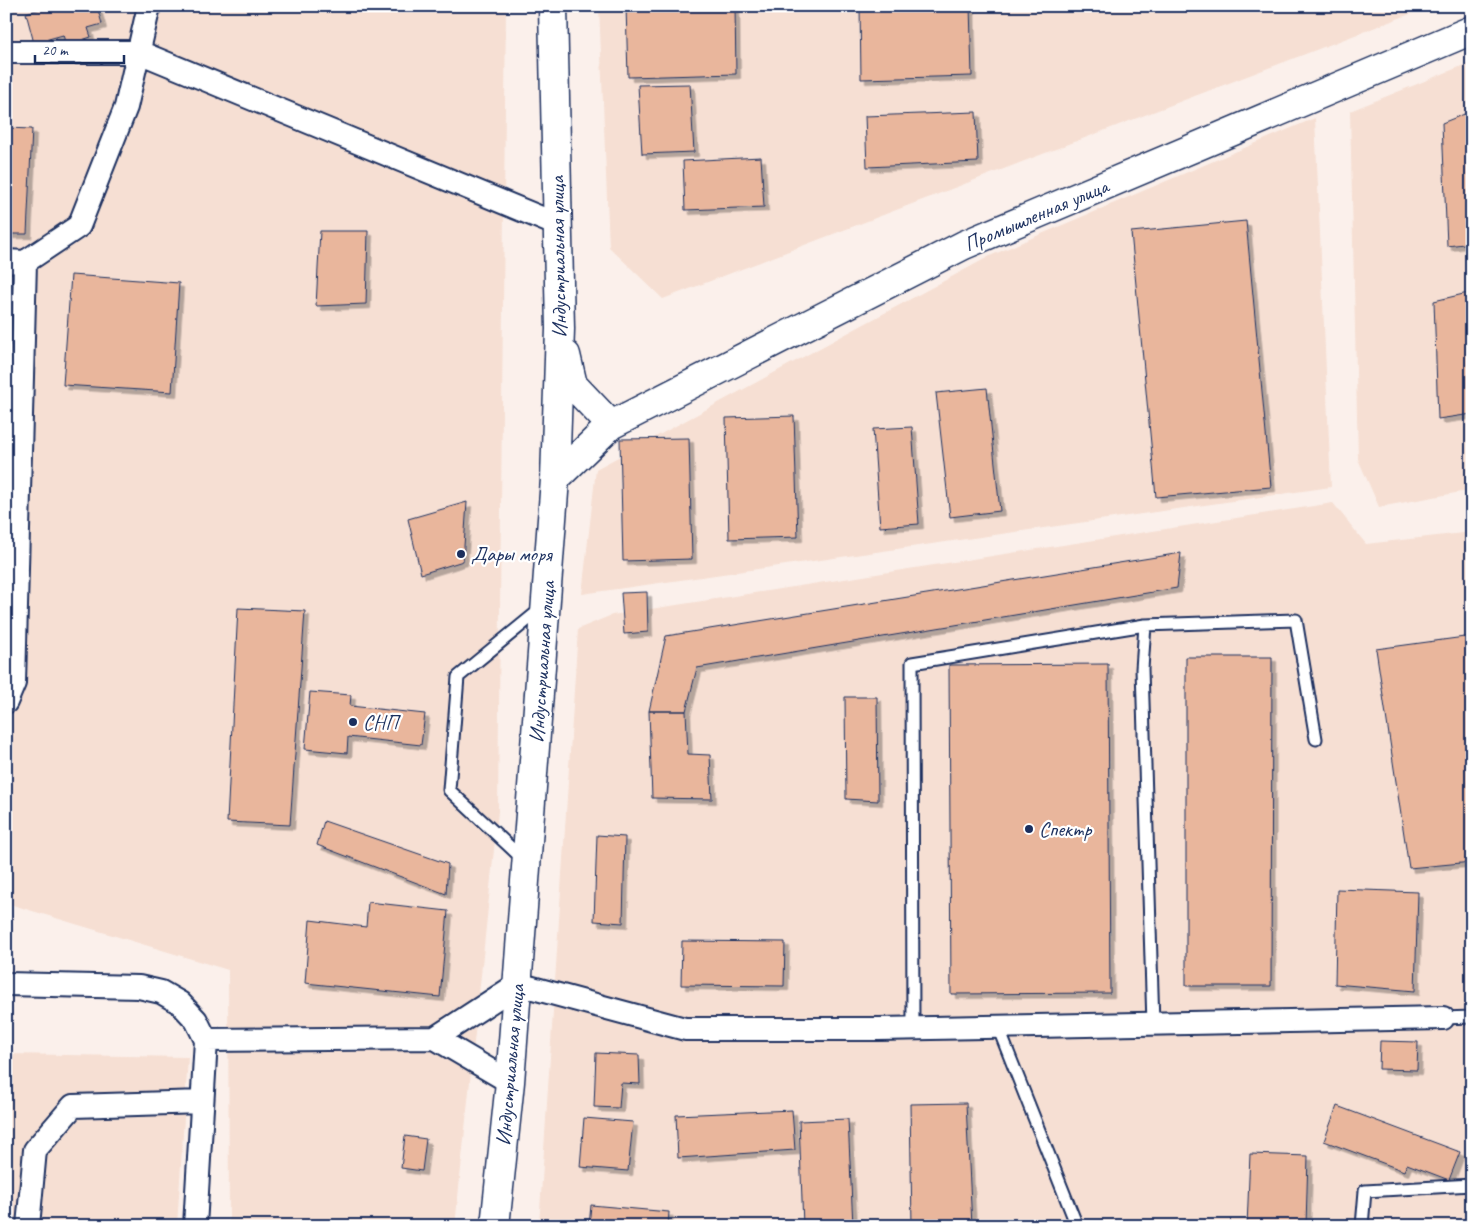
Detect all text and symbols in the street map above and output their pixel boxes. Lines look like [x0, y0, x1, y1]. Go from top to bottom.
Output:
scale bar [35, 32, 124, 64]
text: 20 m [42, 41, 69, 60]
street label: Промышленная улица [960, 172, 1114, 257]
street label: Индустриальная улица [544, 174, 572, 338]
place label: Дары моря [471, 541, 553, 567]
marker: Дары моря [455, 548, 467, 560]
street label: Индустриальная улица [523, 579, 561, 744]
place label: СНП [363, 709, 402, 735]
marker: СНП [347, 716, 359, 728]
place label: Спектр [1039, 816, 1092, 842]
marker: Спектр [1023, 823, 1035, 835]
street label: Индустриальная улица [490, 982, 530, 1147]

